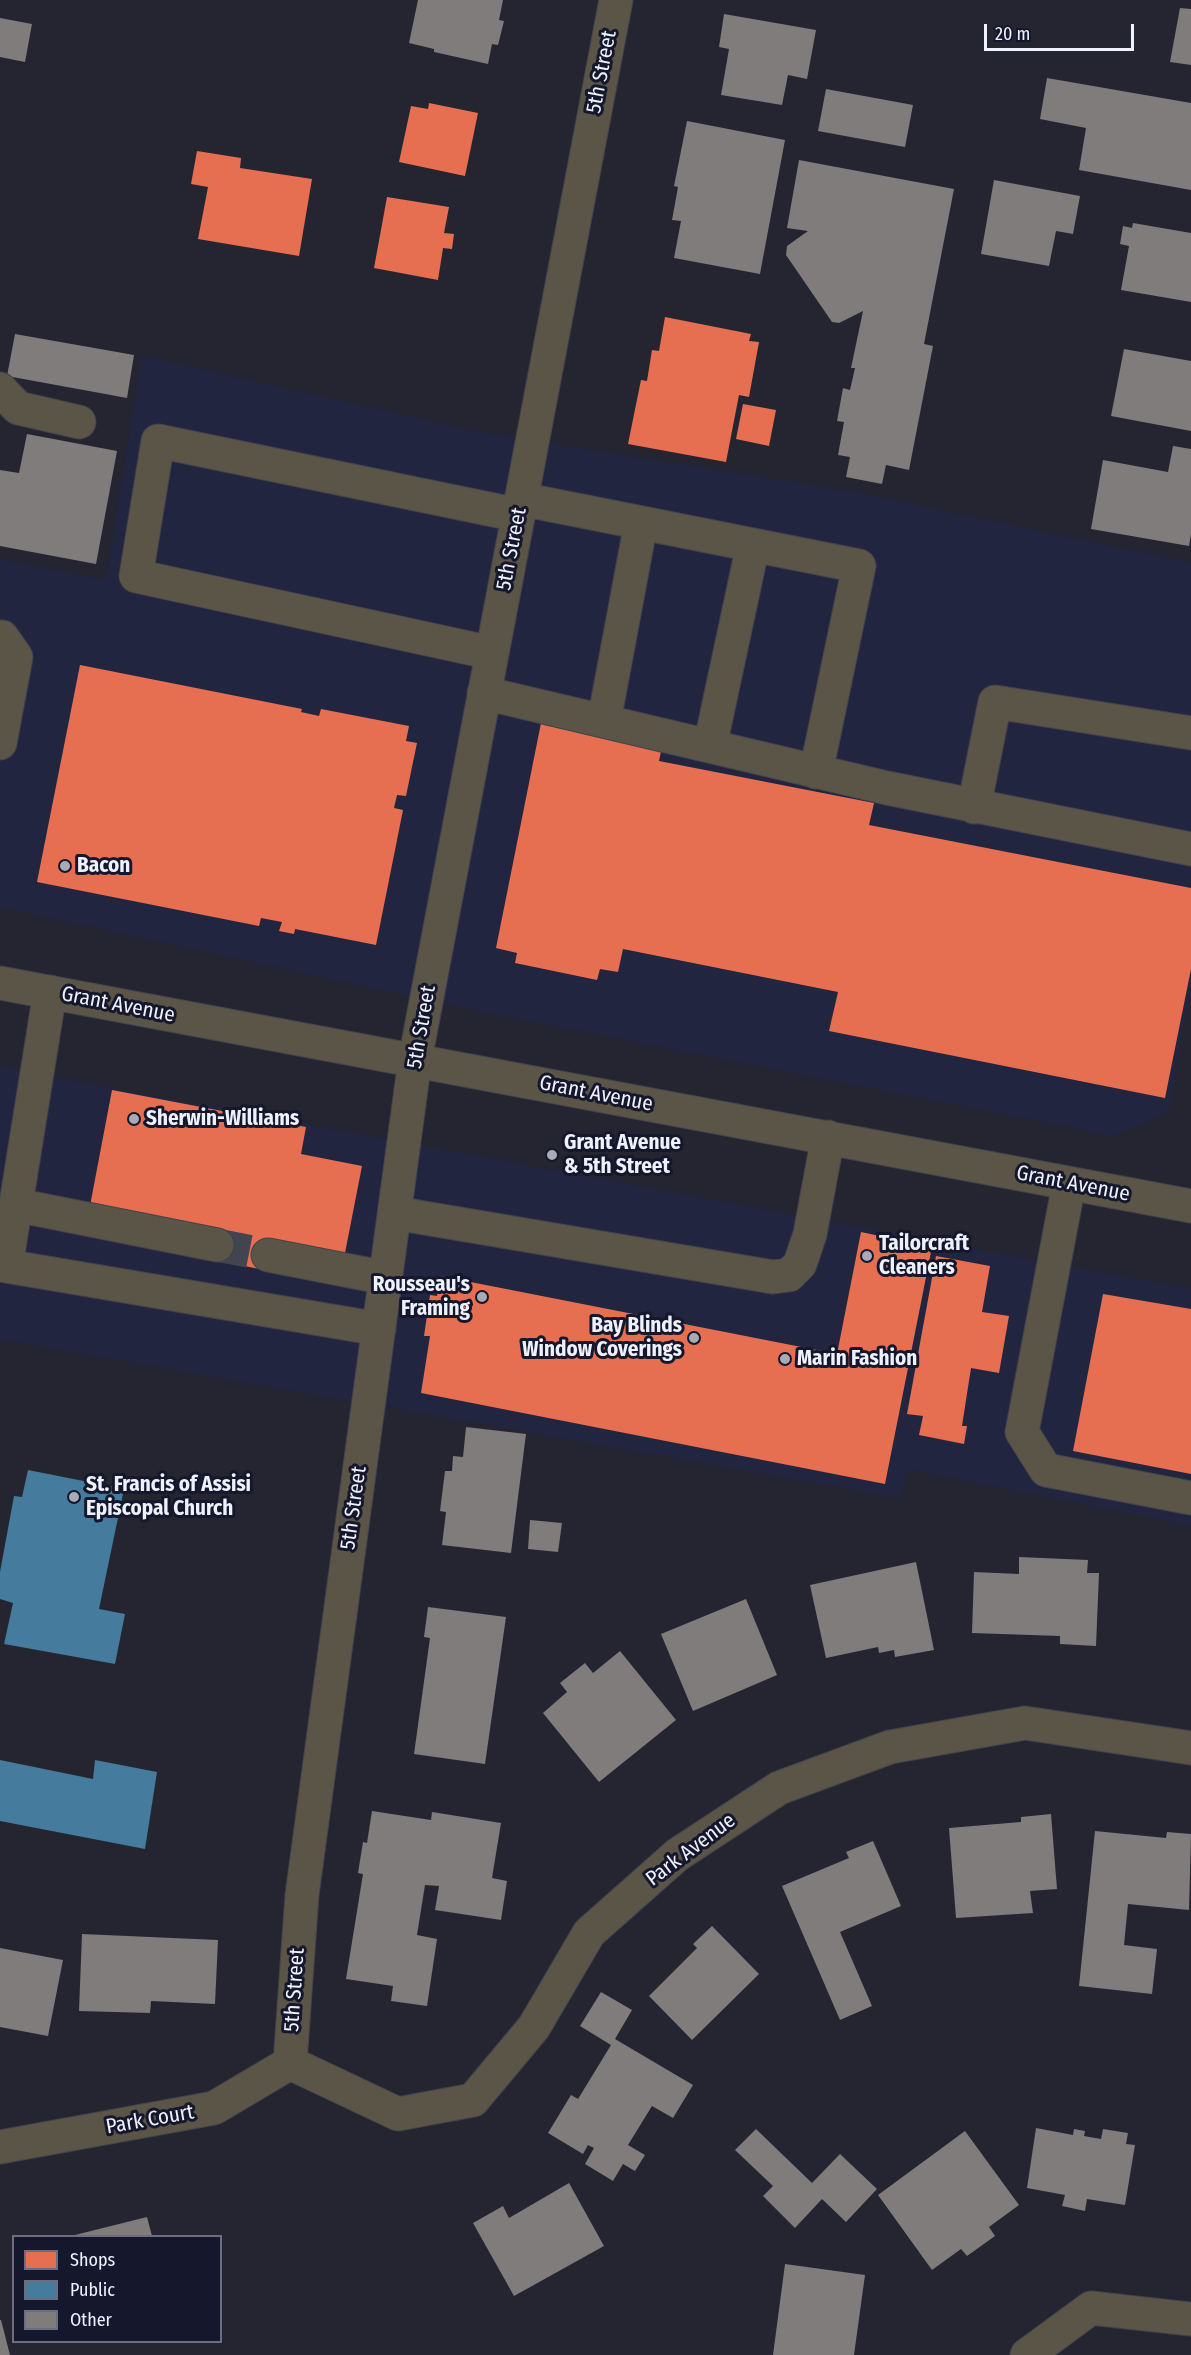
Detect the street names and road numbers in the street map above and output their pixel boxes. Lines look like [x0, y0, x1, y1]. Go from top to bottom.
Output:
street label: 5th Street [582, 28, 622, 116]
street label: 5th Street [492, 505, 532, 593]
street label: Grant Avenue [59, 982, 177, 1028]
street label: 5th Street [402, 983, 442, 1071]
street label: Grant Avenue [537, 1071, 655, 1117]
street label: Grant Avenue [1014, 1161, 1132, 1207]
street label: 5th Street [336, 1465, 372, 1551]
street label: Park Avenue [641, 1808, 741, 1892]
street label: 5th Street [280, 1947, 310, 2033]
street label: Park Court [104, 2100, 196, 2140]

